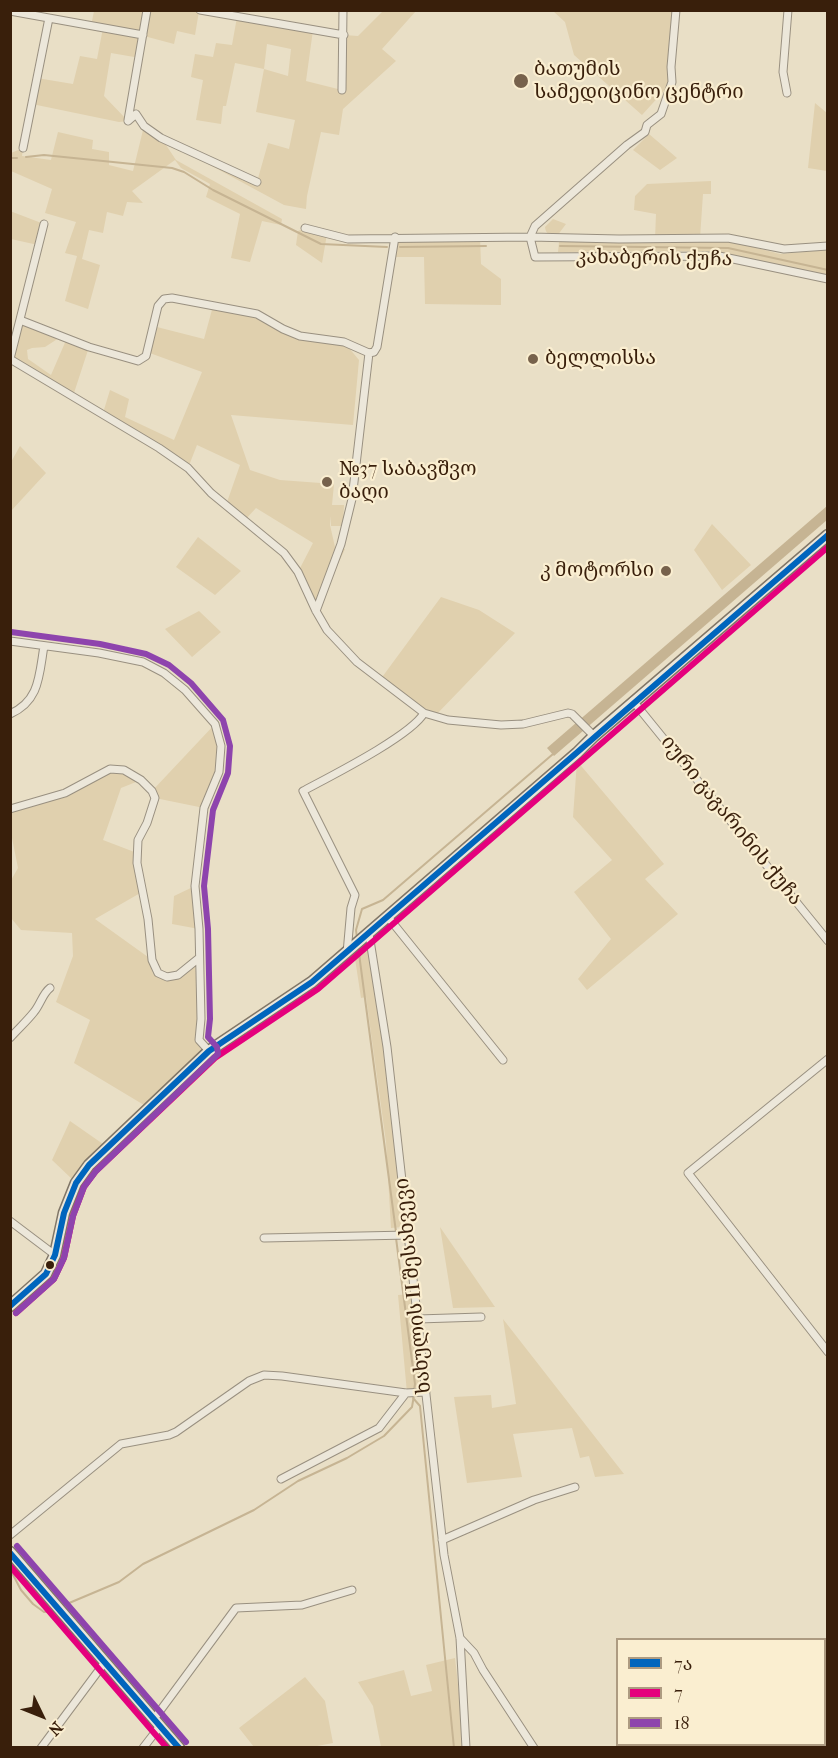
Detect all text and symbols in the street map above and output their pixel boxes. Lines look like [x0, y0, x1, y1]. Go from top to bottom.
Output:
place label: ბათუმის სამედიცინო ცენტრი [534, 58, 744, 105]
marker: ბათუმის სამედიცინო ცენტრი [512, 72, 530, 90]
street label: კახაბერის ქუჩა [575, 246, 733, 272]
place label: ბელლისსა [545, 347, 656, 371]
marker: ბელლისსა [526, 352, 540, 366]
place label: №37 საბავშვო ბაღი [339, 458, 476, 505]
marker: №37 საბავშვო ბაღი [320, 475, 334, 489]
place label: კ მოტორსი [540, 559, 654, 583]
marker: კ მოტორსი [659, 564, 673, 578]
street label: იური გაგარინის ქუჩა [655, 731, 807, 911]
street label: ხახულის II შესახვევი [391, 1177, 437, 1395]
unlabelled marker [44, 1259, 56, 1271]
legend [616, 1638, 826, 1746]
text: 7ა [674, 1654, 692, 1675]
text: 7 [674, 1683, 683, 1704]
north arrow [12, 1686, 72, 1746]
text: 18 [674, 1713, 689, 1734]
text: N [44, 1718, 67, 1740]

